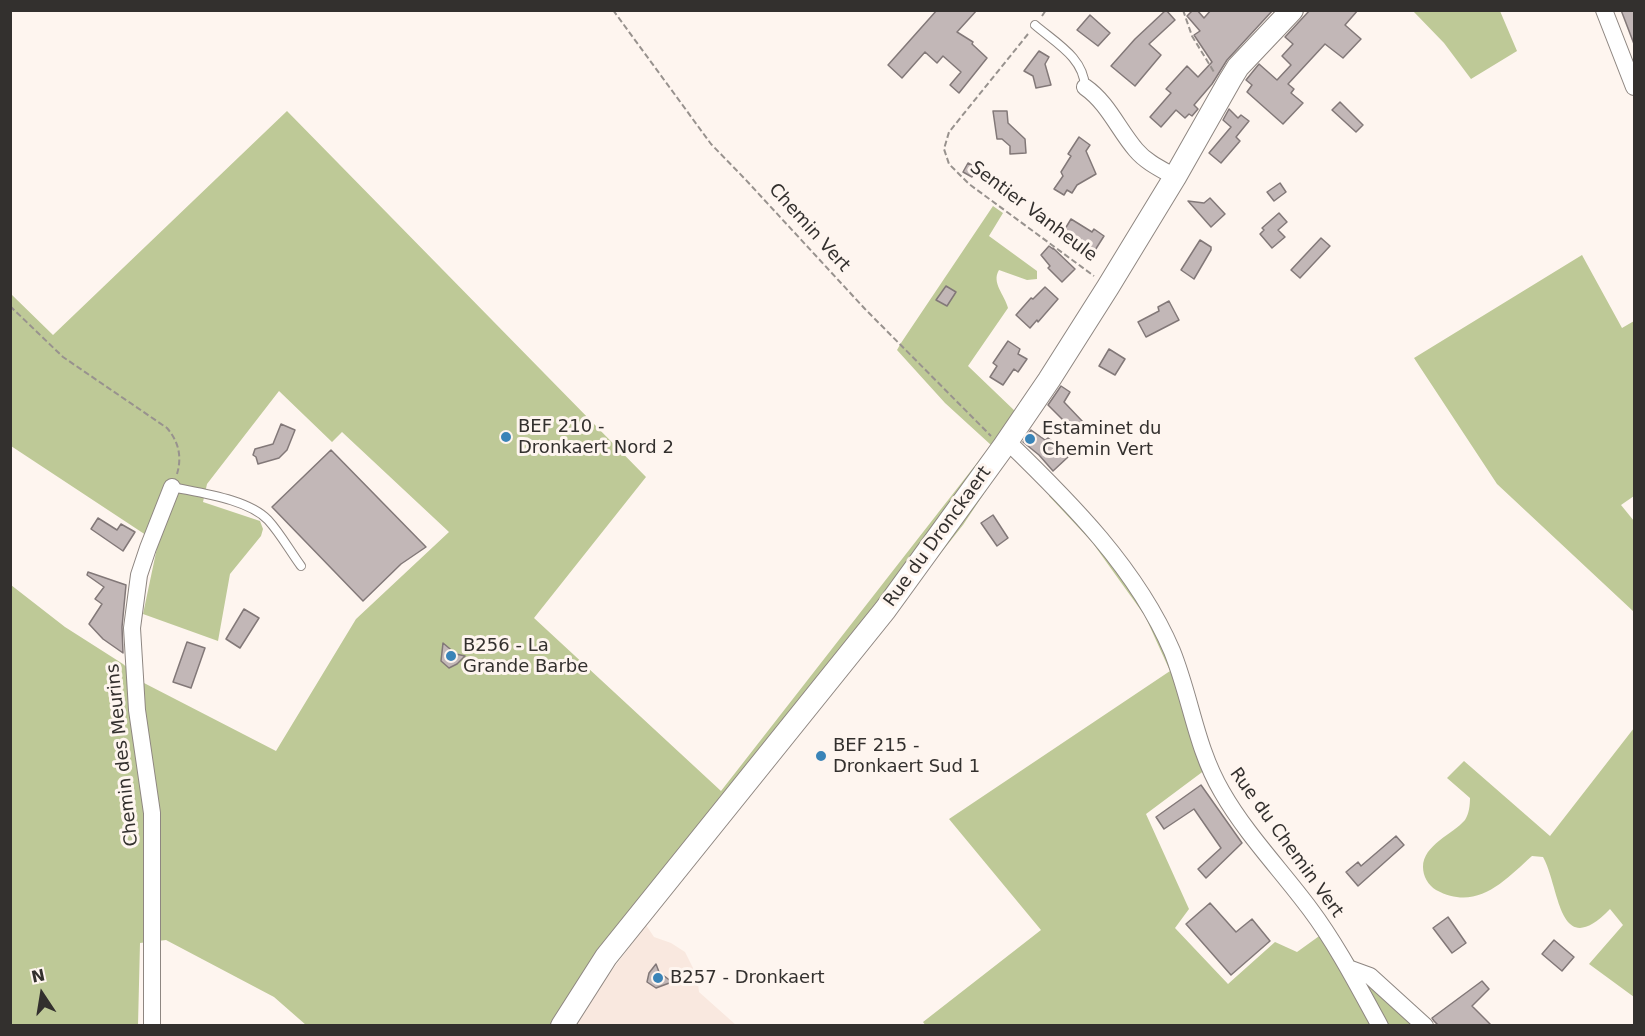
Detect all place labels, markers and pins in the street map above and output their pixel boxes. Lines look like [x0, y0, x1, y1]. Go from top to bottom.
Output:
place label: BEF 210 - Dronkaert Nord 2 [518, 416, 674, 458]
place label: Estaminet du Chemin Vert [1042, 418, 1161, 460]
marker: BEF 210 - Dronkaert Nord 2 [499, 430, 513, 444]
marker: Estaminet du Chemin Vert [1023, 432, 1037, 446]
place label: B256 - La Grande Barbe [463, 635, 588, 678]
marker: B256 - La Grande Barbe [444, 649, 458, 663]
place label: BEF 215 - Dronkaert Sud 1 [833, 735, 980, 777]
marker: BEF 215 - Dronkaert Sud 1 [814, 749, 828, 763]
place label: B257 - Dronkaert [670, 967, 825, 989]
marker: B257 - Dronkaert [651, 971, 665, 985]

